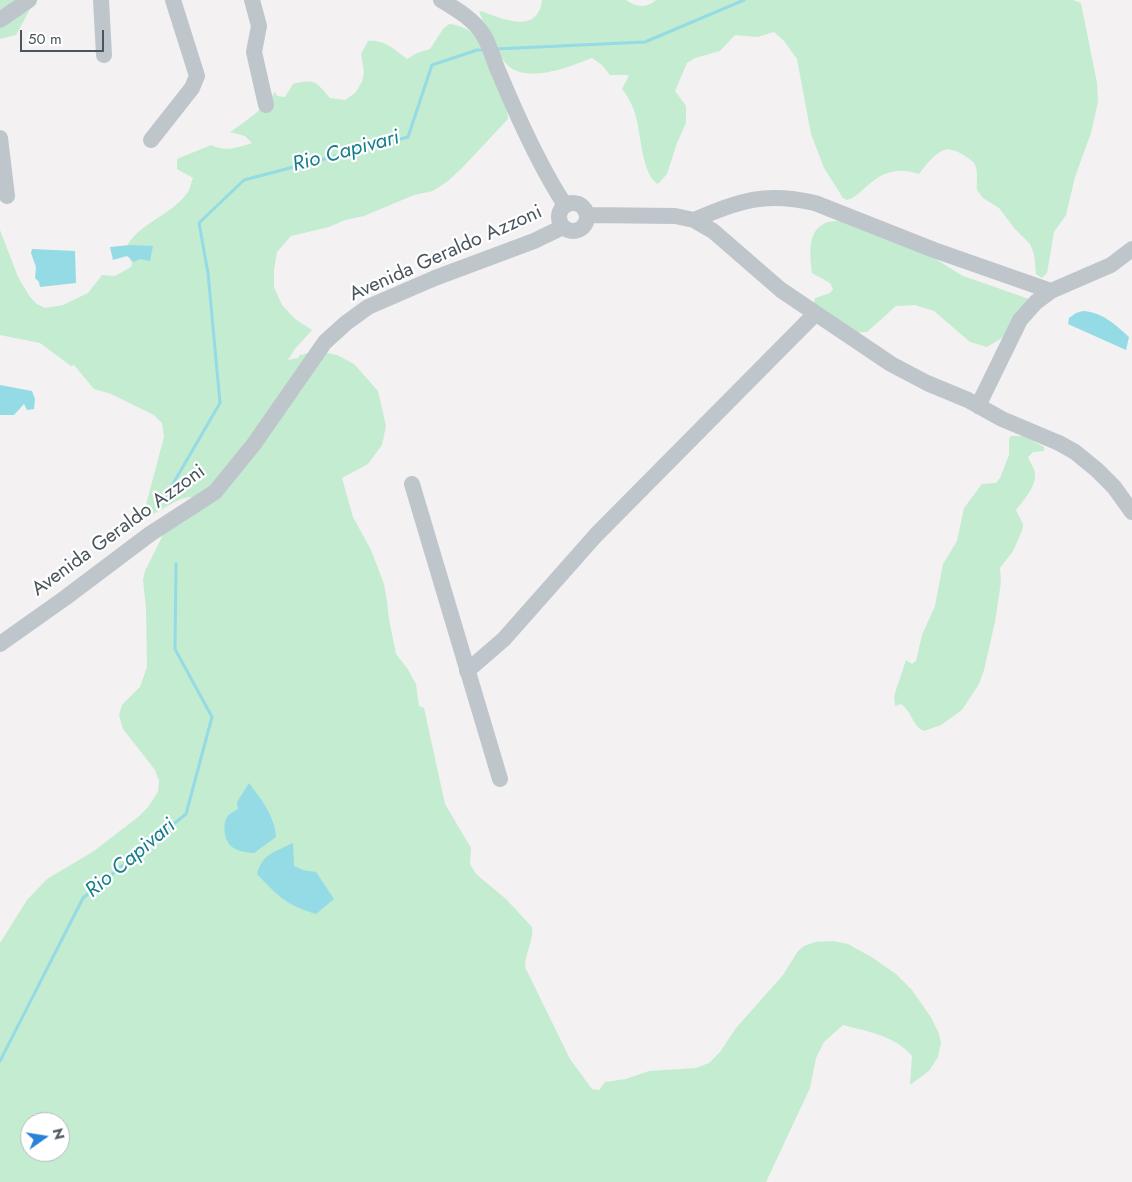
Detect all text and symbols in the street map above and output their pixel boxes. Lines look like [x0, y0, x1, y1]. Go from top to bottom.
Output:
scale bar [22, 20, 106, 52]
text: 50 m [28, 28, 62, 50]
water label: Rio Capivari [290, 126, 402, 178]
street label: Avenida Geraldo Azzoni [346, 201, 546, 307]
street label: Avenida Geraldo Azzoni [28, 460, 210, 602]
water label: Rio Capivari [81, 814, 181, 904]
north arrow [20, 1112, 70, 1162]
text: N [48, 1126, 70, 1142]

